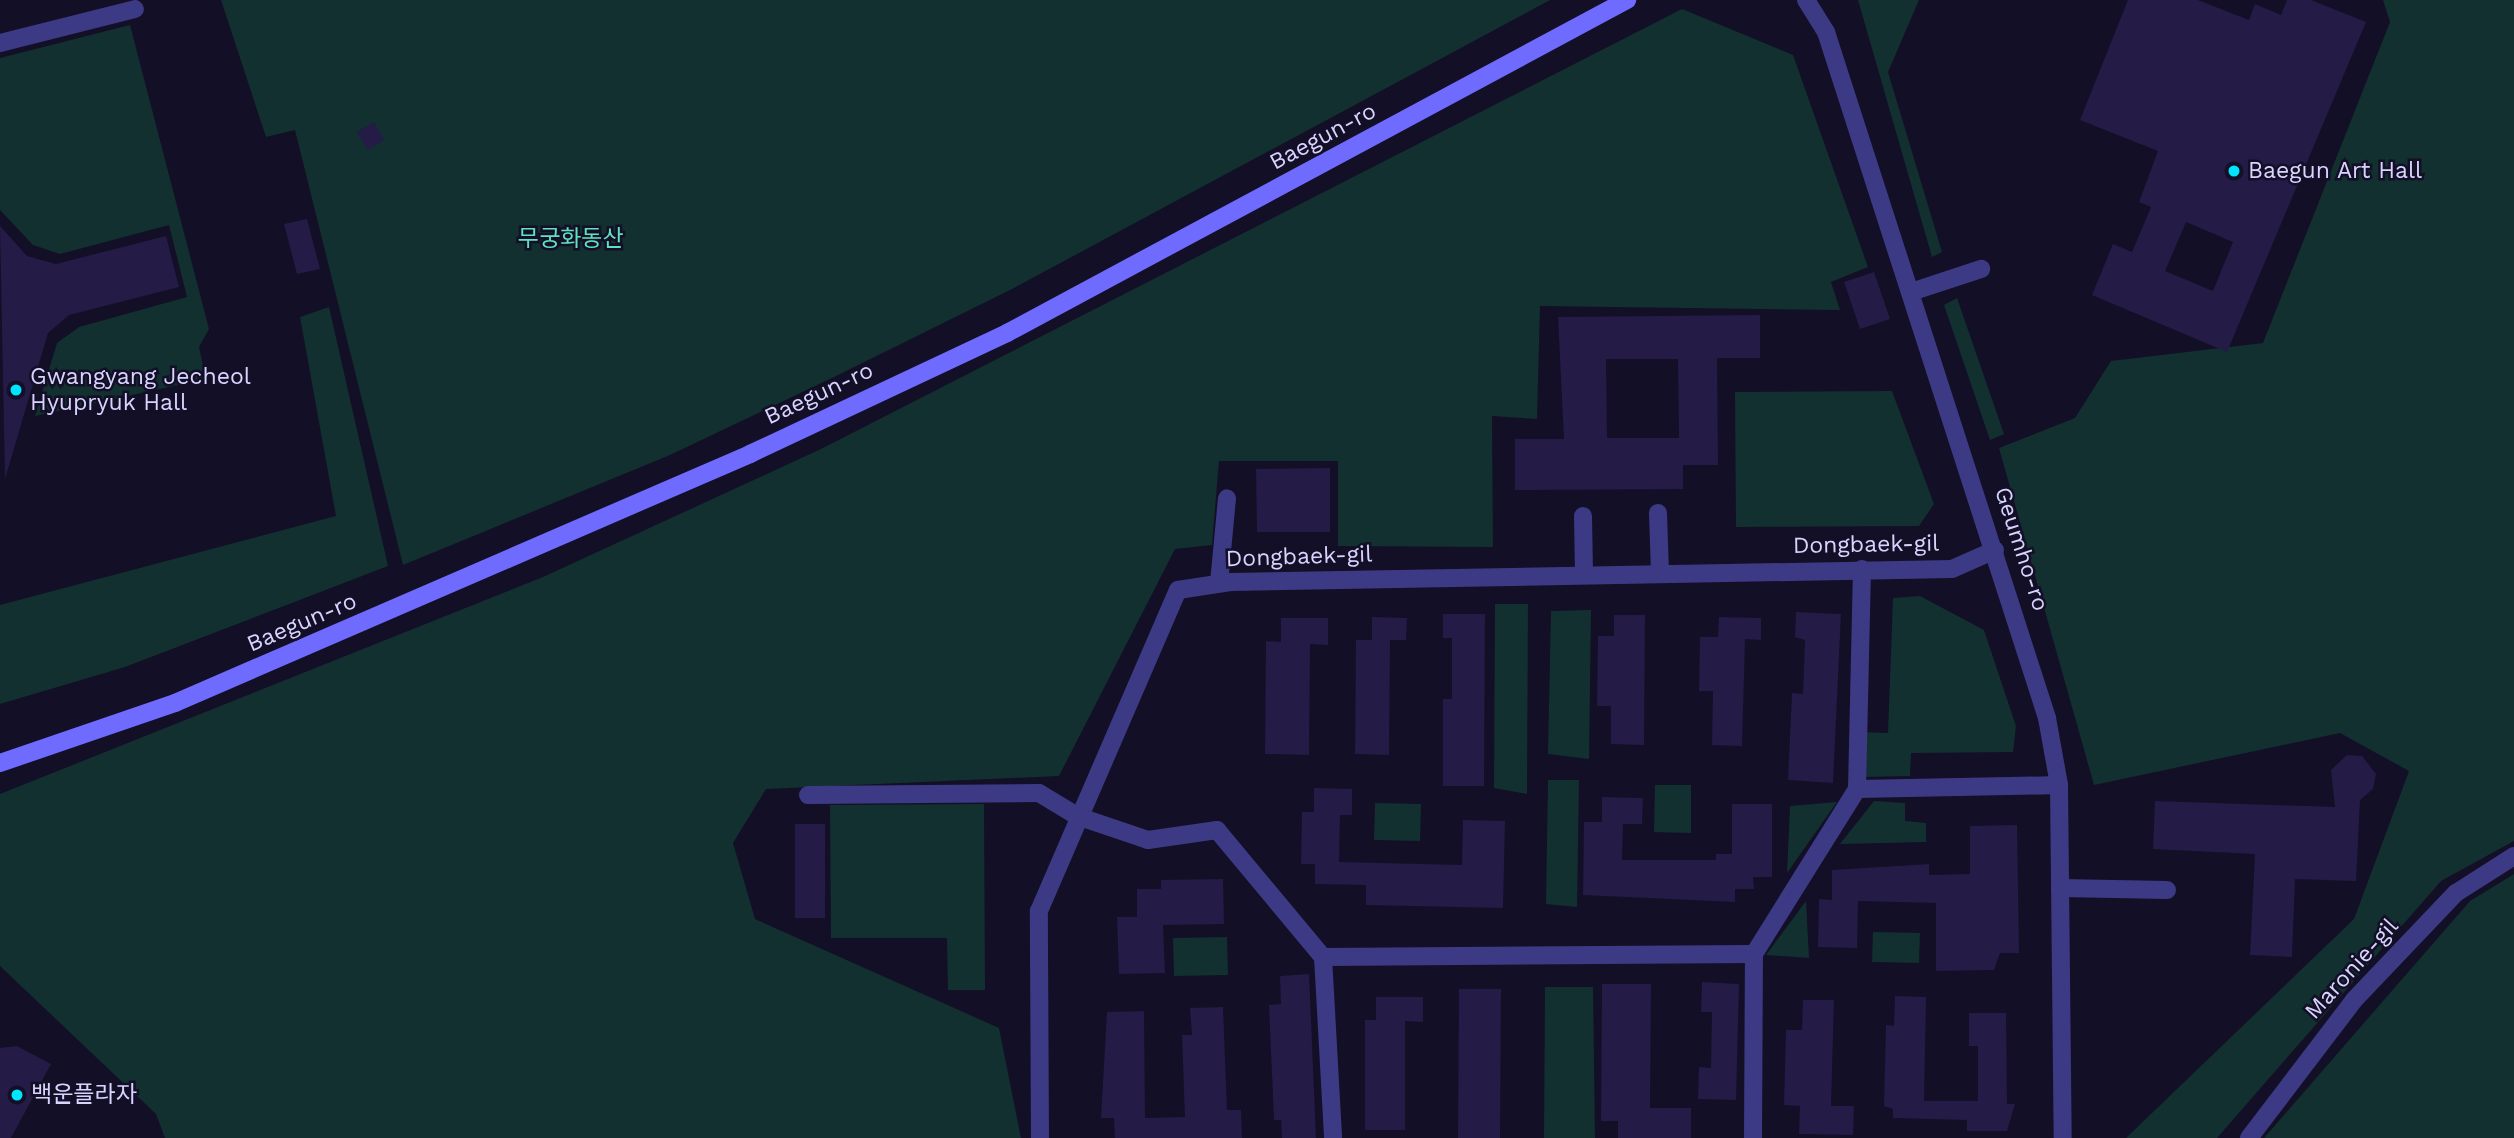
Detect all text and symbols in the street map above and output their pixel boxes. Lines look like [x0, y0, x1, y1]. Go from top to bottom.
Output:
street label: Baegun-ro [1265, 97, 1381, 177]
place label: Baegun Art Hall [2248, 157, 2423, 185]
marker: Baegun Art Hall [2226, 163, 2242, 179]
park label: 무궁화동산 [518, 225, 624, 253]
street label: Baegun-ro [760, 357, 878, 431]
place label: Gwangyang Jecheol Hyupryuk Hall [30, 363, 251, 417]
marker: Gwangyang Jecheol Hyupryuk Hall [8, 382, 24, 398]
street label: Geumho-ro [1988, 484, 2054, 614]
street label: Dongbaek-gil [1793, 530, 1939, 560]
street label: Dongbaek-gil [1225, 541, 1373, 573]
street label: Baegun-ro [243, 588, 361, 658]
street label: Maronie-gil [2300, 913, 2404, 1025]
place label: 백운플라자 [31, 1081, 137, 1109]
marker: 백운플라자 [9, 1087, 25, 1103]

